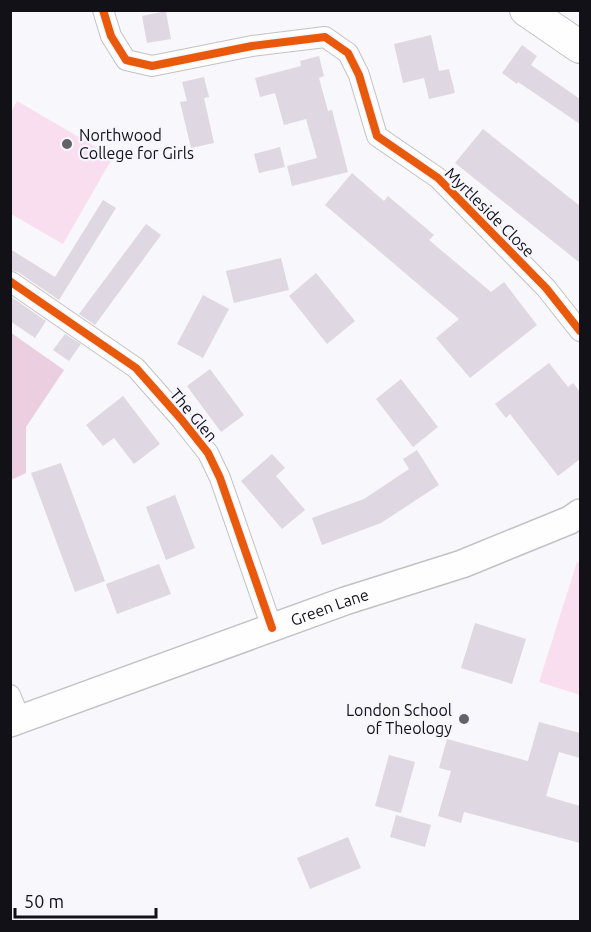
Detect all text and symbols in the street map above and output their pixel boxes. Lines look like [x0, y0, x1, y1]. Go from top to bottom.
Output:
place label: Northwood College for Girls [79, 126, 194, 162]
marker: Northwood College for Girls [60, 137, 74, 151]
street label: Myrtleside Close [442, 164, 538, 260]
street label: The Glen [167, 385, 221, 445]
street label: Green Lane [288, 585, 371, 629]
place label: London School of Theology [346, 701, 452, 737]
marker: London School of Theology [457, 712, 471, 726]
scale bar [15, 881, 156, 919]
text: 50 m [24, 891, 64, 911]

